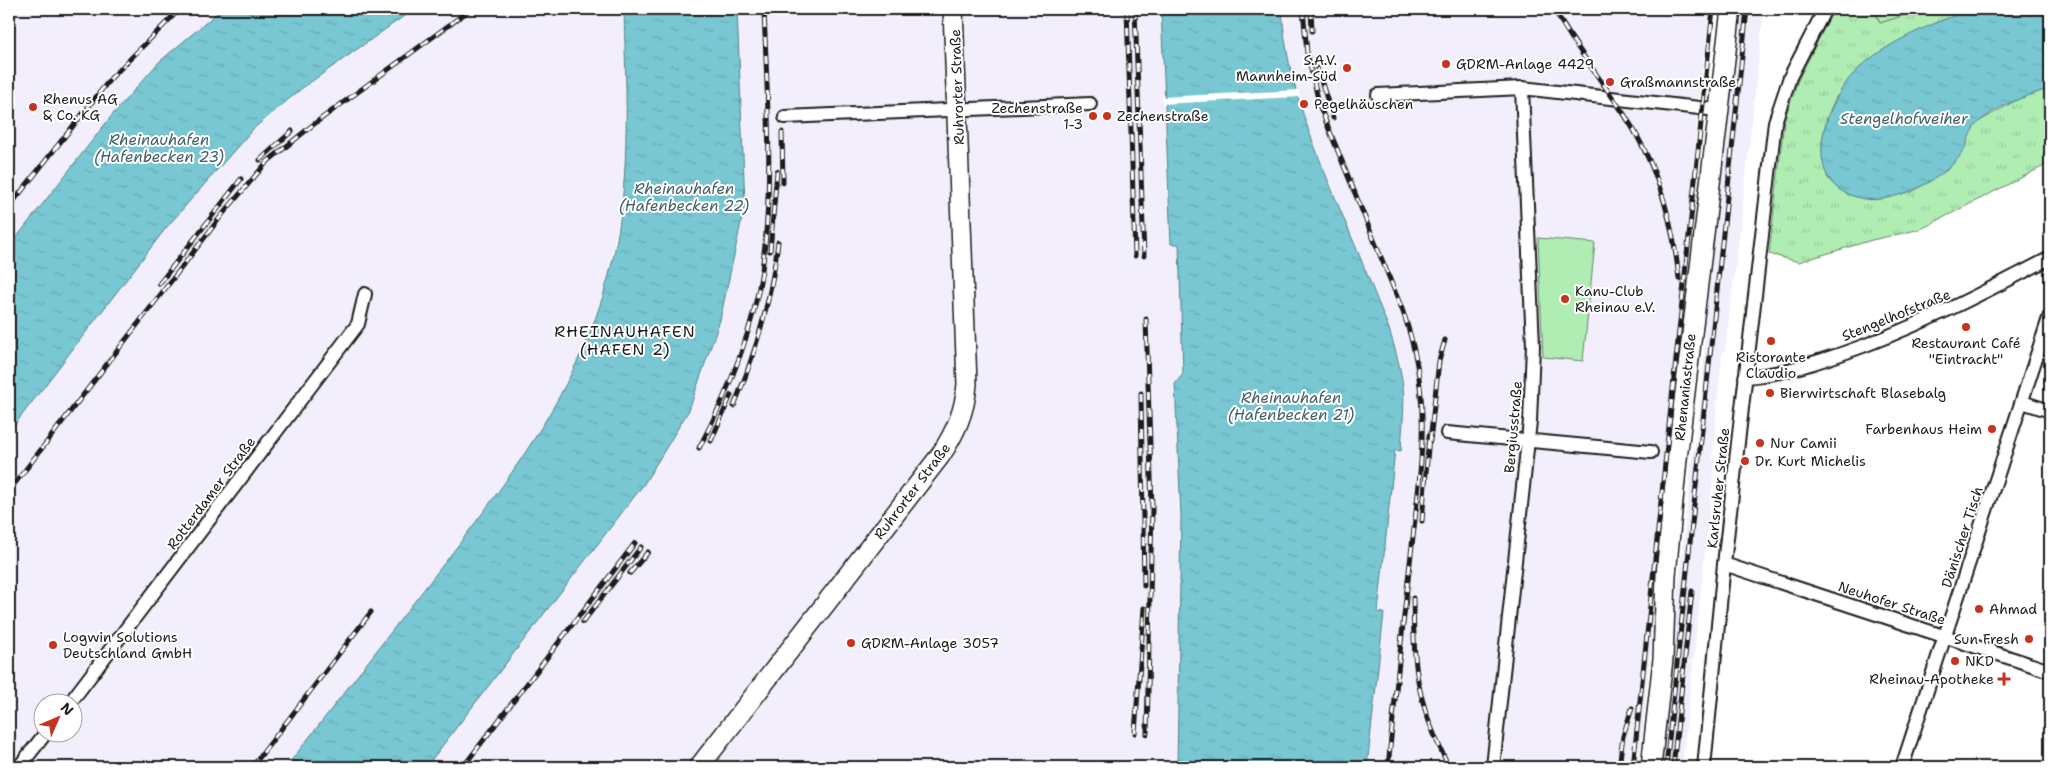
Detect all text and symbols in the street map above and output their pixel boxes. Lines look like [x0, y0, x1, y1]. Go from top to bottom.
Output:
street label: Ruhrorter Straße [946, 29, 968, 145]
place label: S.A.V. Mannheim-Süd [1236, 51, 1337, 85]
place label: GDRM-Anlage 4429 [1456, 55, 1594, 73]
marker: GDRM-Anlage 4429 [1440, 58, 1452, 70]
marker: S.A.V. Mannheim-Süd [1341, 62, 1353, 74]
place label: Graßmannstraße [1620, 73, 1736, 91]
marker: Graßmannstraße [1604, 76, 1616, 88]
place label: Rhenus AG & Co. KG [43, 90, 118, 124]
place label: Pegelhäuschen [1314, 95, 1414, 113]
marker: Pegelhäuschen [1298, 98, 1310, 110]
place label: Zechenstraße 1-3 [991, 99, 1083, 133]
marker: Rhenus AG & Co. KG [27, 101, 39, 113]
place label: Zechenstraße [1117, 107, 1209, 125]
water label: Stengelhofweiher [1840, 109, 1969, 129]
marker: Zechenstraße 1-3 [1087, 110, 1099, 122]
marker: Zechenstraße [1101, 110, 1113, 122]
water label: Rheinauhafen (Hafenbecken 23) [94, 130, 224, 167]
water label: Rheinauhafen (Hafenbecken 22) [619, 179, 749, 216]
place label: Kanu-Club Rheinau e.V. [1575, 282, 1655, 316]
street label: Stengelhofstraße [1839, 285, 1953, 345]
marker: Kanu-Club Rheinau e.V. [1559, 293, 1571, 305]
district label: RHEINAUHAFEN (HAFEN 2) [554, 321, 696, 360]
marker: Restaurant Café "Eintracht" [1960, 321, 1972, 333]
street label: Rhenaniastraße [1670, 332, 1700, 442]
place label: Restaurant Café "Eintracht" [1911, 334, 2021, 368]
marker: Ristorante Claudio [1765, 335, 1777, 347]
place label: Ristorante Claudio [1736, 348, 1806, 382]
street label: Bergiusstraße [1500, 380, 1526, 474]
place label: Bierwirtschaft Blasebalg [1780, 384, 1946, 402]
marker: Bierwirtschaft Blasebalg [1764, 387, 1776, 399]
water label: Rheinauhafen (Hafenbecken 21) [1228, 388, 1354, 425]
place label: Farbenhaus Heim [1865, 420, 1982, 438]
marker: Farbenhaus Heim [1986, 423, 1998, 435]
street label: Karlsruher Straße [1703, 427, 1733, 549]
street label: Rotterdamer Straße [163, 433, 259, 553]
place label: Nur Camii [1770, 434, 1837, 452]
marker: Nur Camii [1754, 437, 1766, 449]
street label: Ruhrorter Straße [870, 439, 954, 543]
place label: Dr. Kurt Michelis [1755, 452, 1866, 470]
marker: Dr. Kurt Michelis [1739, 455, 1751, 467]
street label: Dänischer Tisch [1937, 484, 1987, 590]
street label: Neuhofer Straße [1836, 577, 1948, 629]
place label: Ahmad [1989, 600, 2037, 618]
marker: Ahmad [1973, 603, 1985, 615]
place label: Logwin Solutions Deutschland GmbH [63, 628, 192, 662]
place label: Sun Fresh [1954, 630, 2019, 648]
marker: Sun Fresh [2023, 633, 2035, 645]
place label: GDRM-Anlage 3057 [861, 634, 999, 652]
marker: GDRM-Anlage 3057 [845, 637, 857, 649]
marker: Logwin Solutions Deutschland GmbH [47, 639, 59, 651]
place label: NKD [1965, 652, 1994, 670]
marker: NKD [1949, 655, 1961, 667]
place label: Rheinau-Apotheke [1869, 670, 1994, 688]
marker: Rheinau-Apotheke [1998, 673, 2010, 685]
north arrow [32, 694, 82, 744]
text: N [57, 699, 77, 719]

